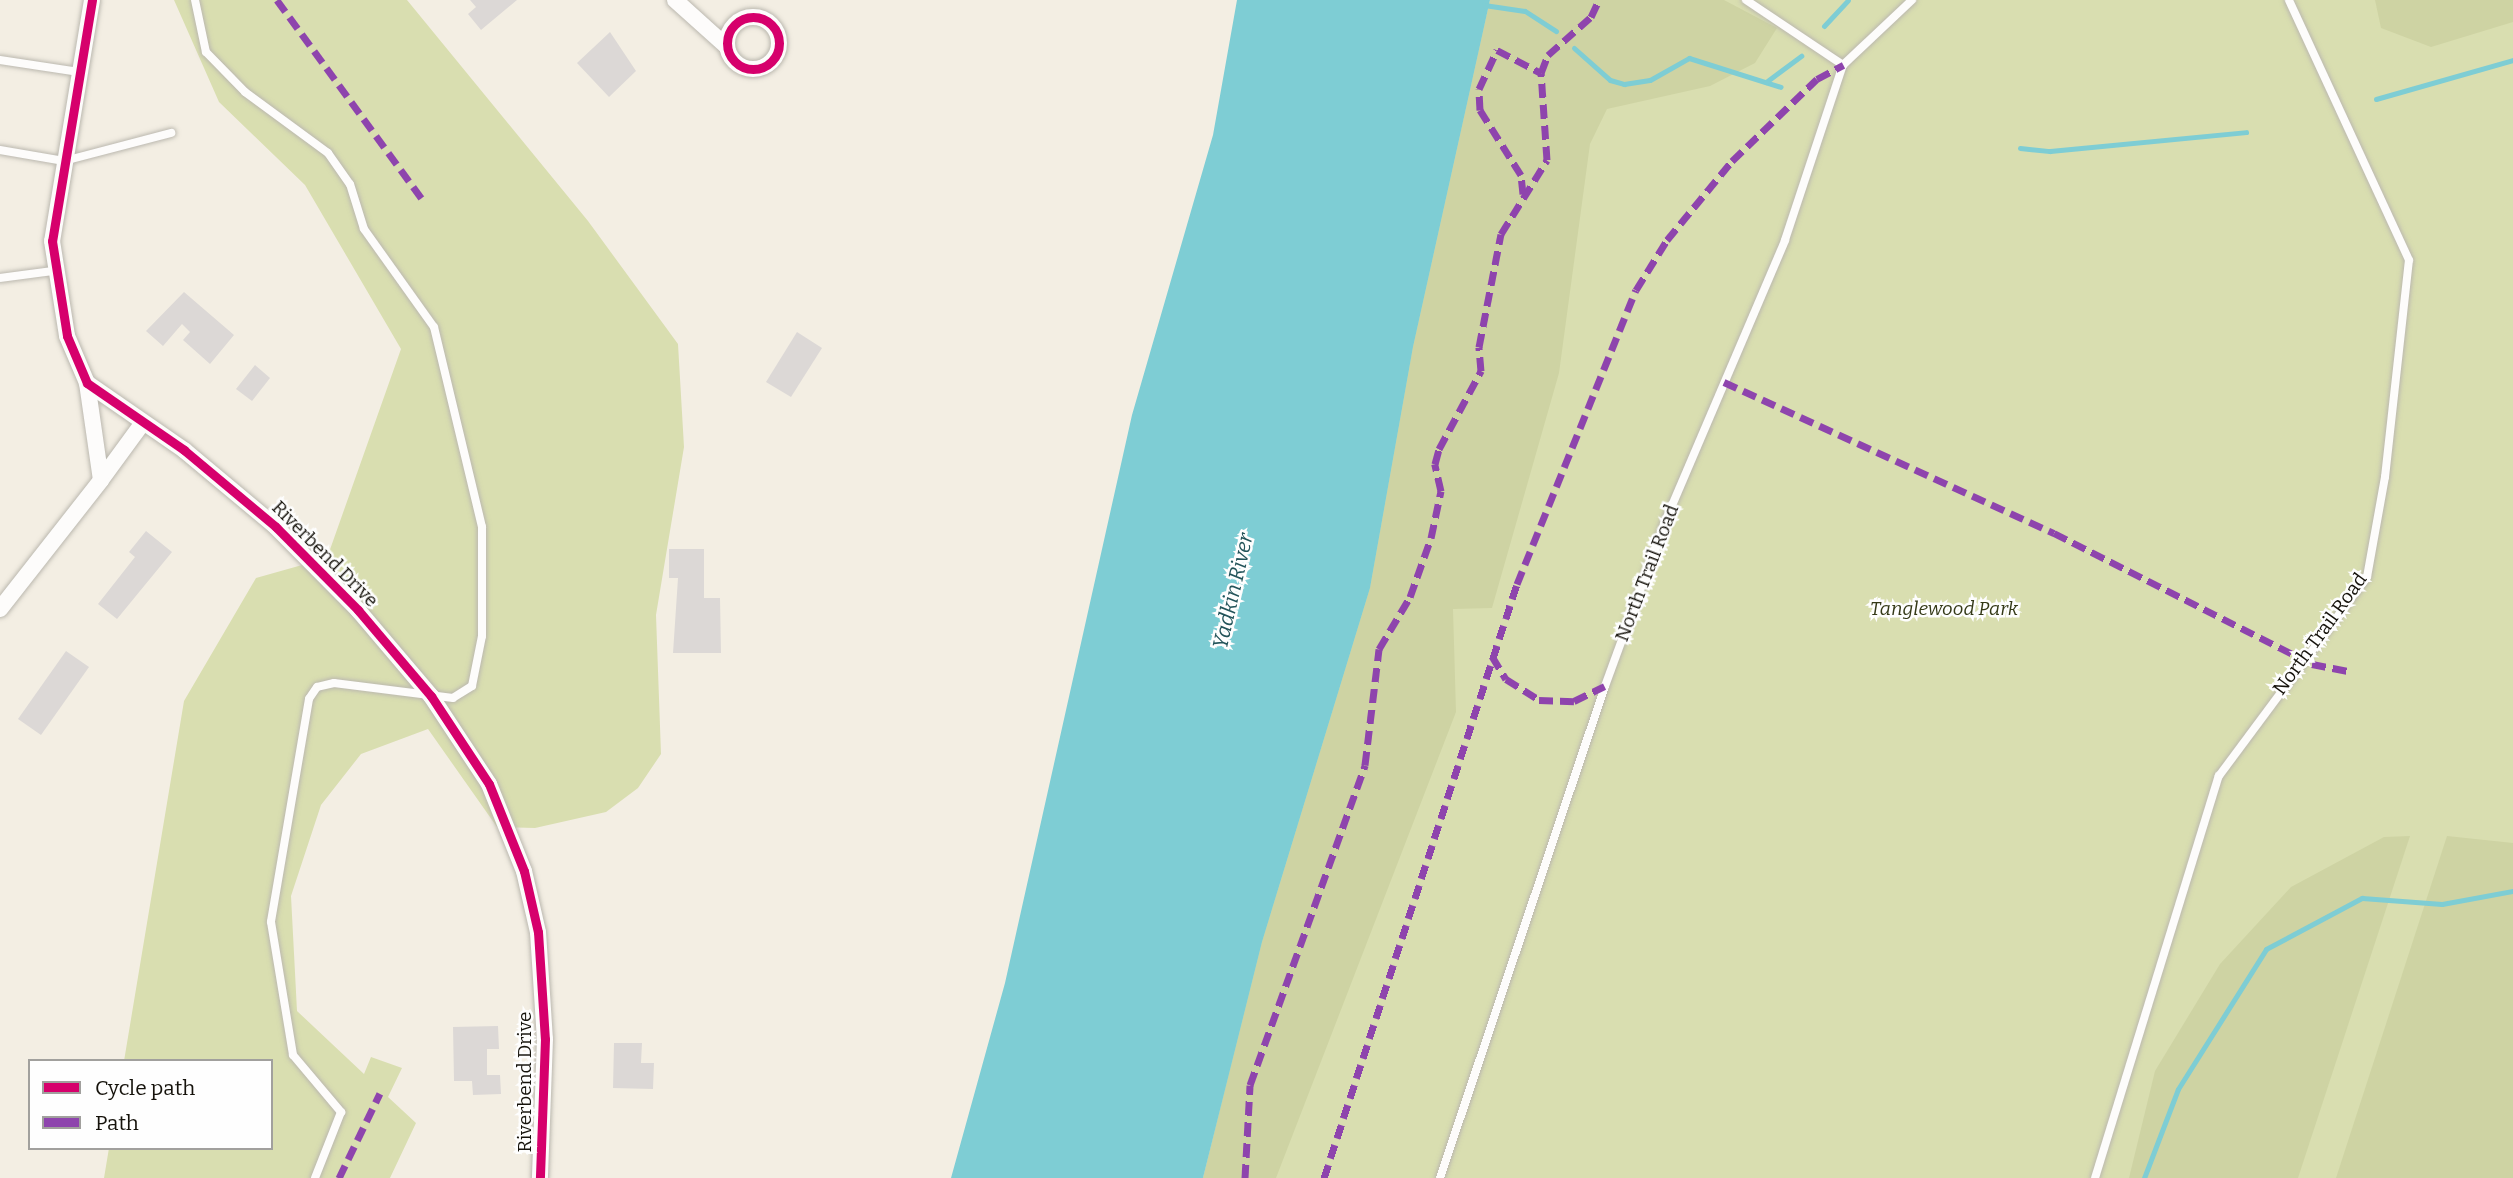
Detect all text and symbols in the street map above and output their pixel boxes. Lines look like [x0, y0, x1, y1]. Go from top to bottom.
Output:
street label: Riverbend Drive [267, 496, 383, 612]
street label: North Trail Road [1610, 501, 1684, 645]
water label: Yadkin River [1207, 531, 1259, 651]
street label: North Trail Road [2268, 569, 2372, 699]
park label: Tanglewood Park [1870, 598, 2018, 620]
street label: Riverbend Drive [514, 1012, 536, 1152]
legend [28, 1059, 273, 1150]
text: Cycle path [95, 1075, 195, 1101]
text: Path [95, 1110, 139, 1136]

